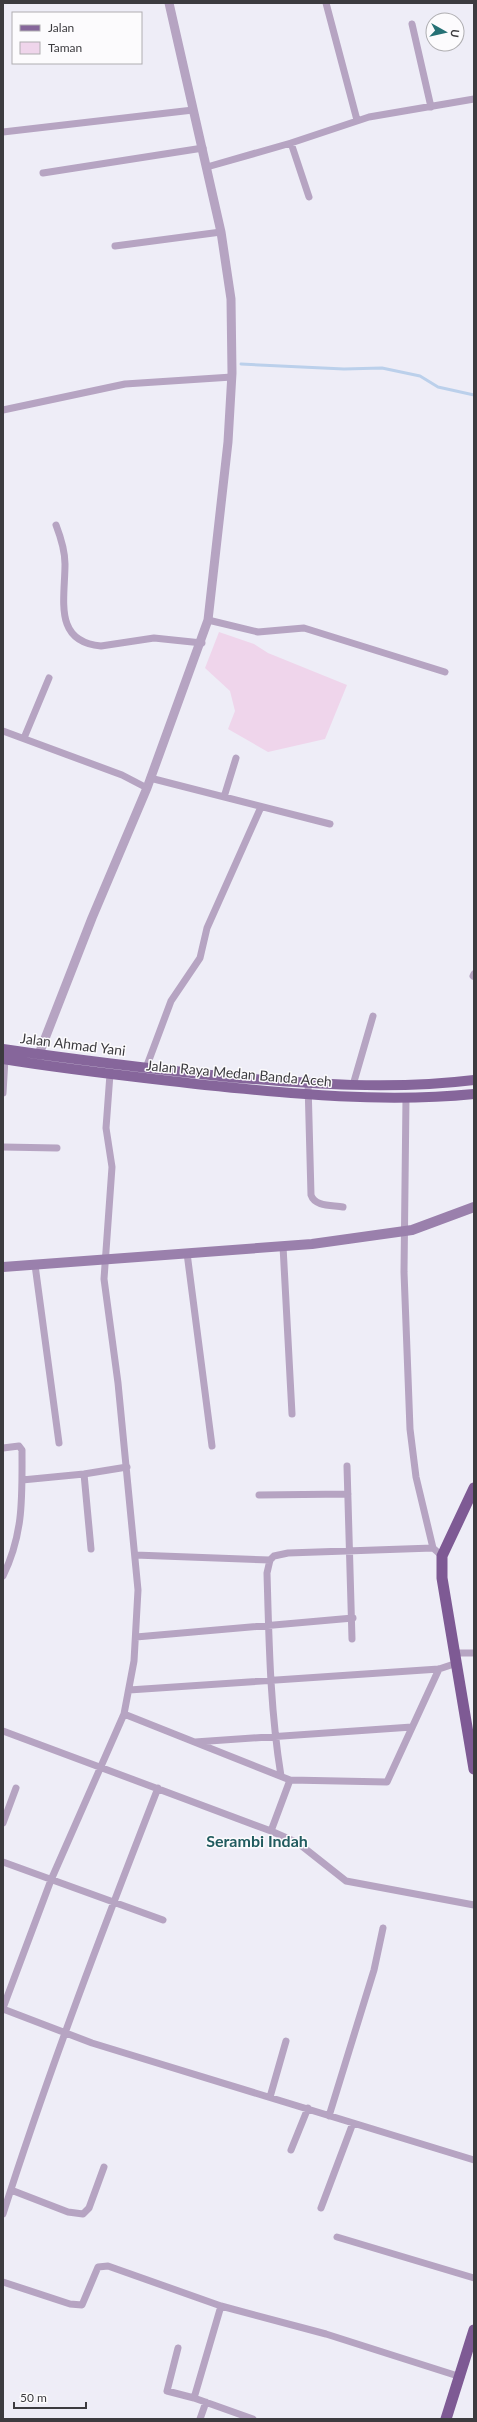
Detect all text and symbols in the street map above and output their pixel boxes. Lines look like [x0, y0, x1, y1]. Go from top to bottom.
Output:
legend [12, 12, 142, 64]
north arrow [425, 12, 465, 52]
text: Jalan [48, 20, 74, 35]
text: U [448, 29, 462, 38]
text: Taman [48, 40, 82, 55]
street label: Jalan Ahmad Yani [19, 1029, 127, 1059]
street label: Jalan Raya Medan Banda Aceh [145, 1056, 333, 1090]
district label: Serambi Indah [206, 1831, 308, 1850]
scale bar [14, 2384, 86, 2410]
text: 50 m [20, 2390, 47, 2405]

